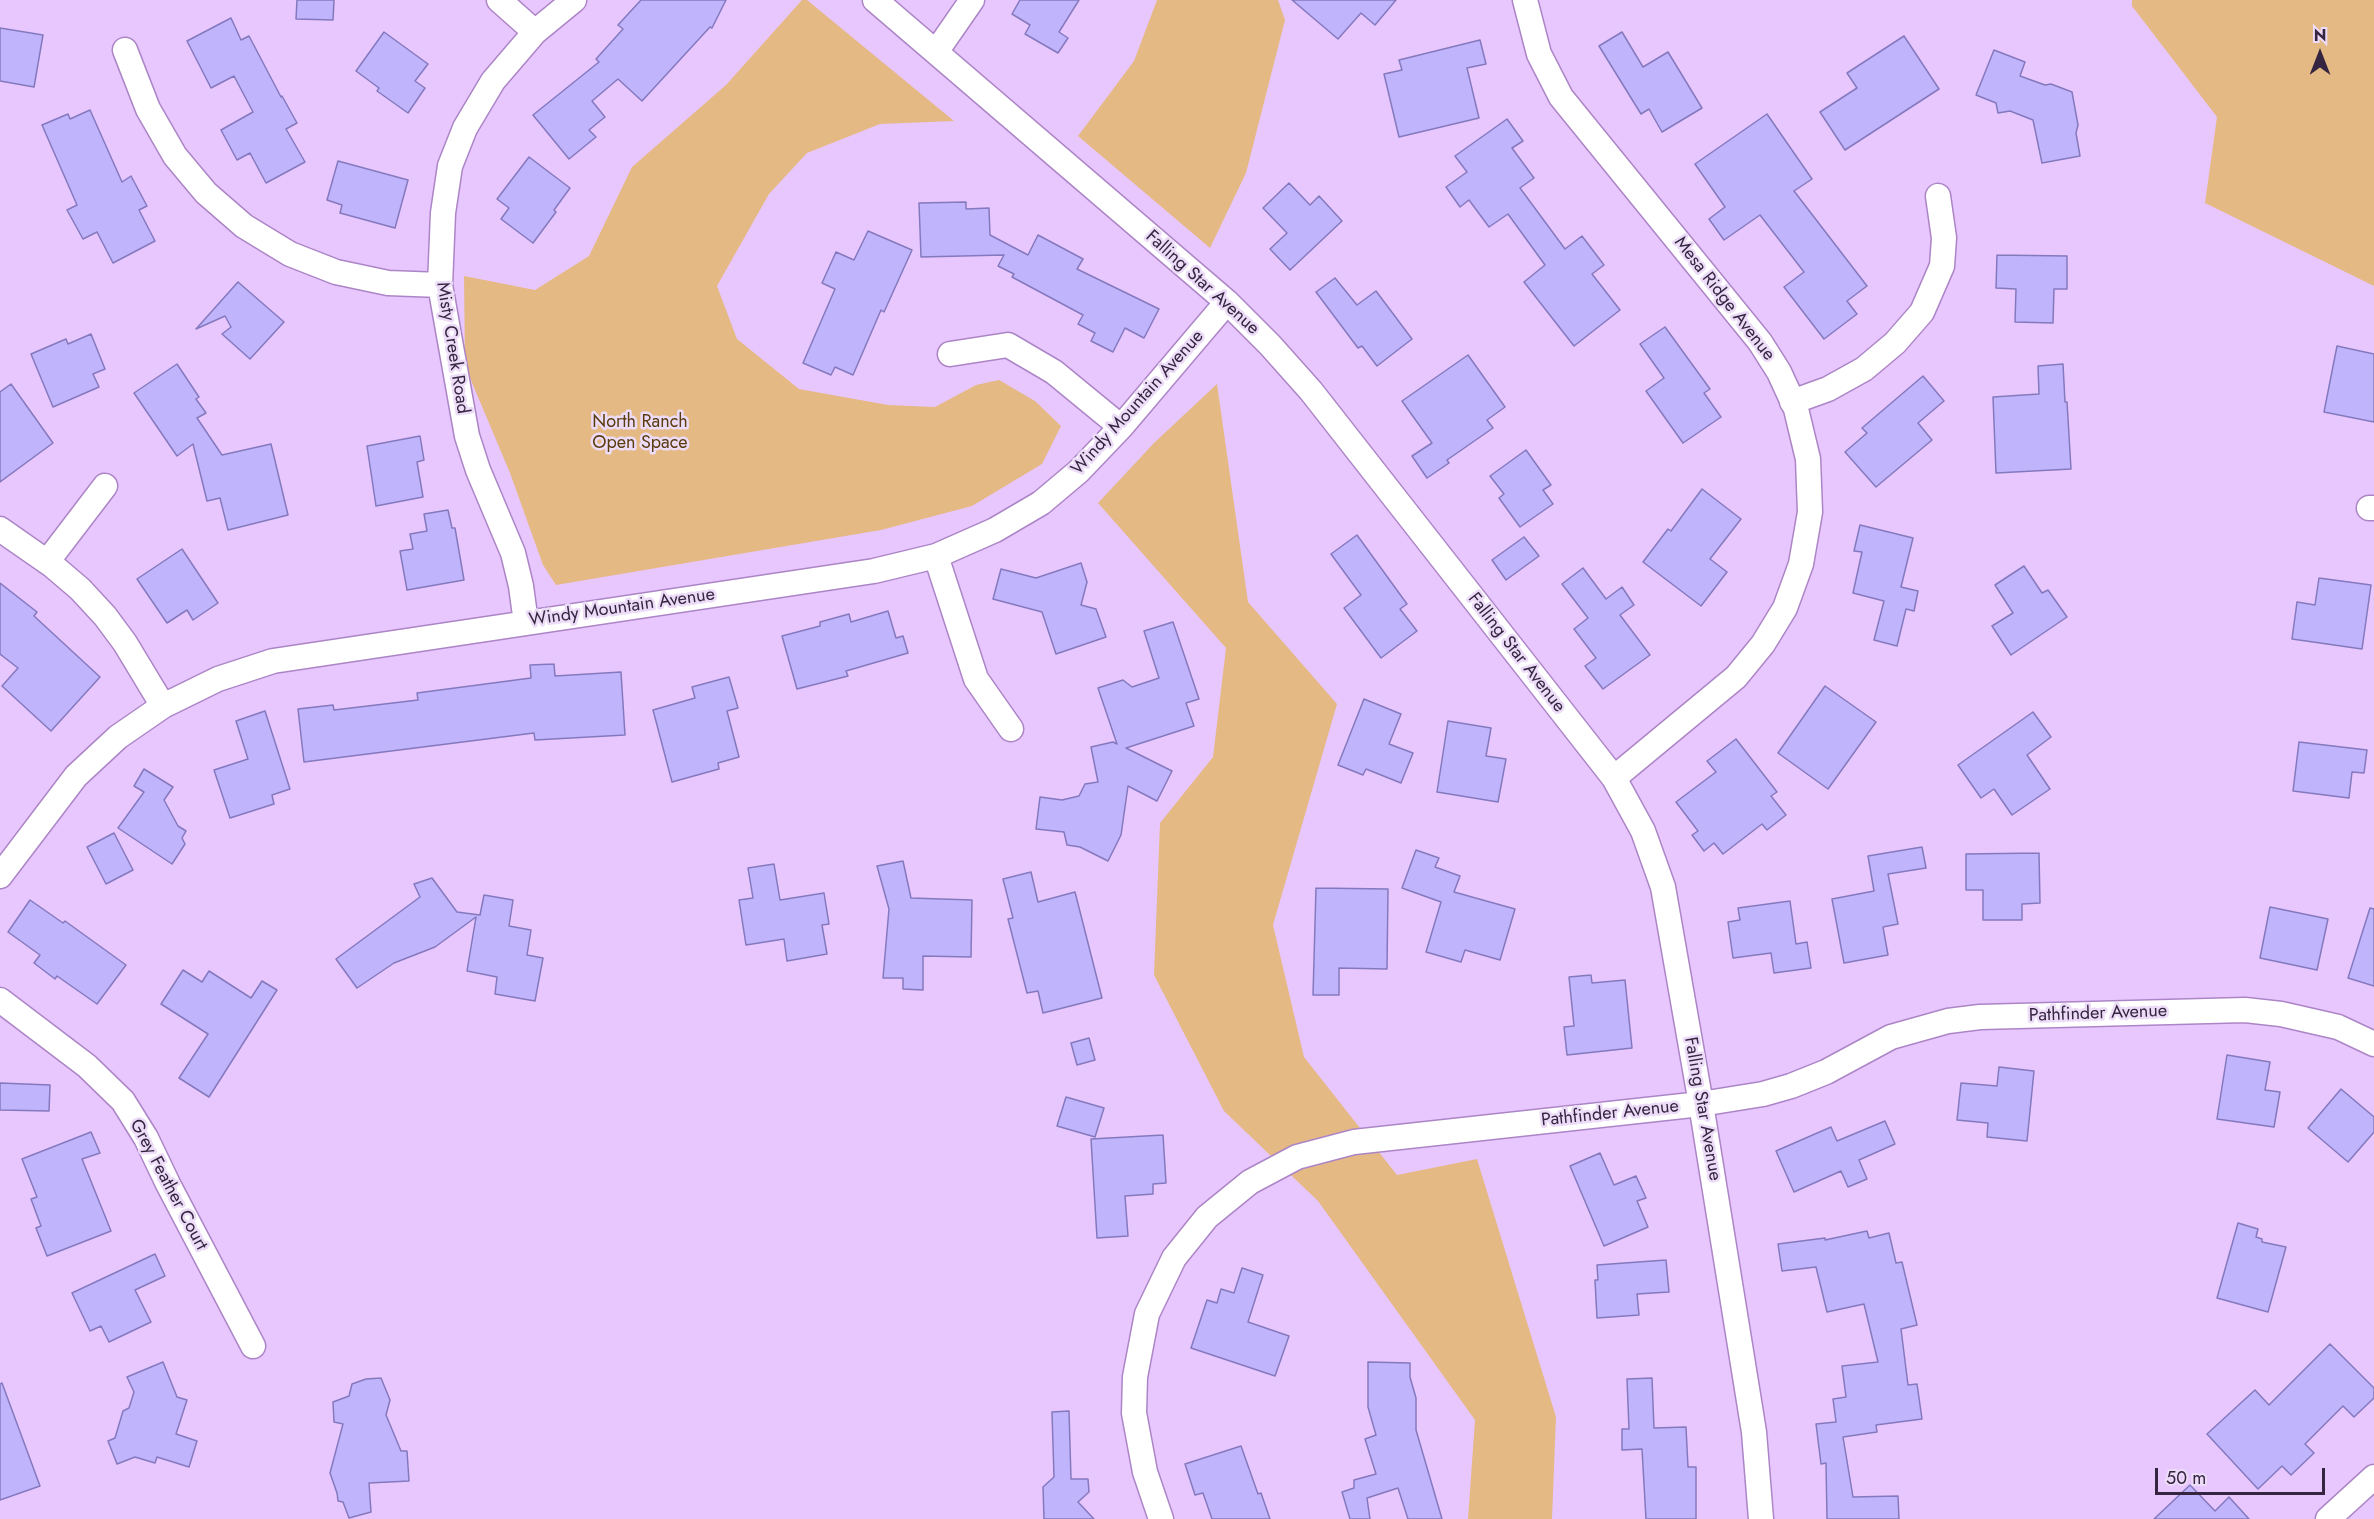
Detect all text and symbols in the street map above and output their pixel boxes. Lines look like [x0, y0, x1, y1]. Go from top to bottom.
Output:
north arrow [2290, 24, 2350, 84]
text: N [2314, 24, 2326, 47]
street label: Falling Star Avenue [1141, 226, 1263, 340]
street label: Mesa Ridge Avenue [1669, 233, 1779, 365]
street label: Misty Creek Road [431, 281, 473, 415]
street label: Windy Mountain Avenue [1067, 326, 1209, 480]
park label: North Ranch Open Space [592, 412, 688, 454]
street label: Windy Mountain Avenue [528, 584, 716, 632]
street label: Falling Star Avenue [1463, 589, 1569, 717]
street label: Pathfinder Avenue [2029, 1001, 2167, 1027]
street label: Falling Star Avenue [1679, 1035, 1725, 1183]
street label: Pathfinder Avenue [1540, 1096, 1680, 1132]
street label: Grey Feather Court [124, 1116, 212, 1254]
scale bar [2158, 1456, 2328, 1494]
text: 50 m [2166, 1465, 2206, 1491]

